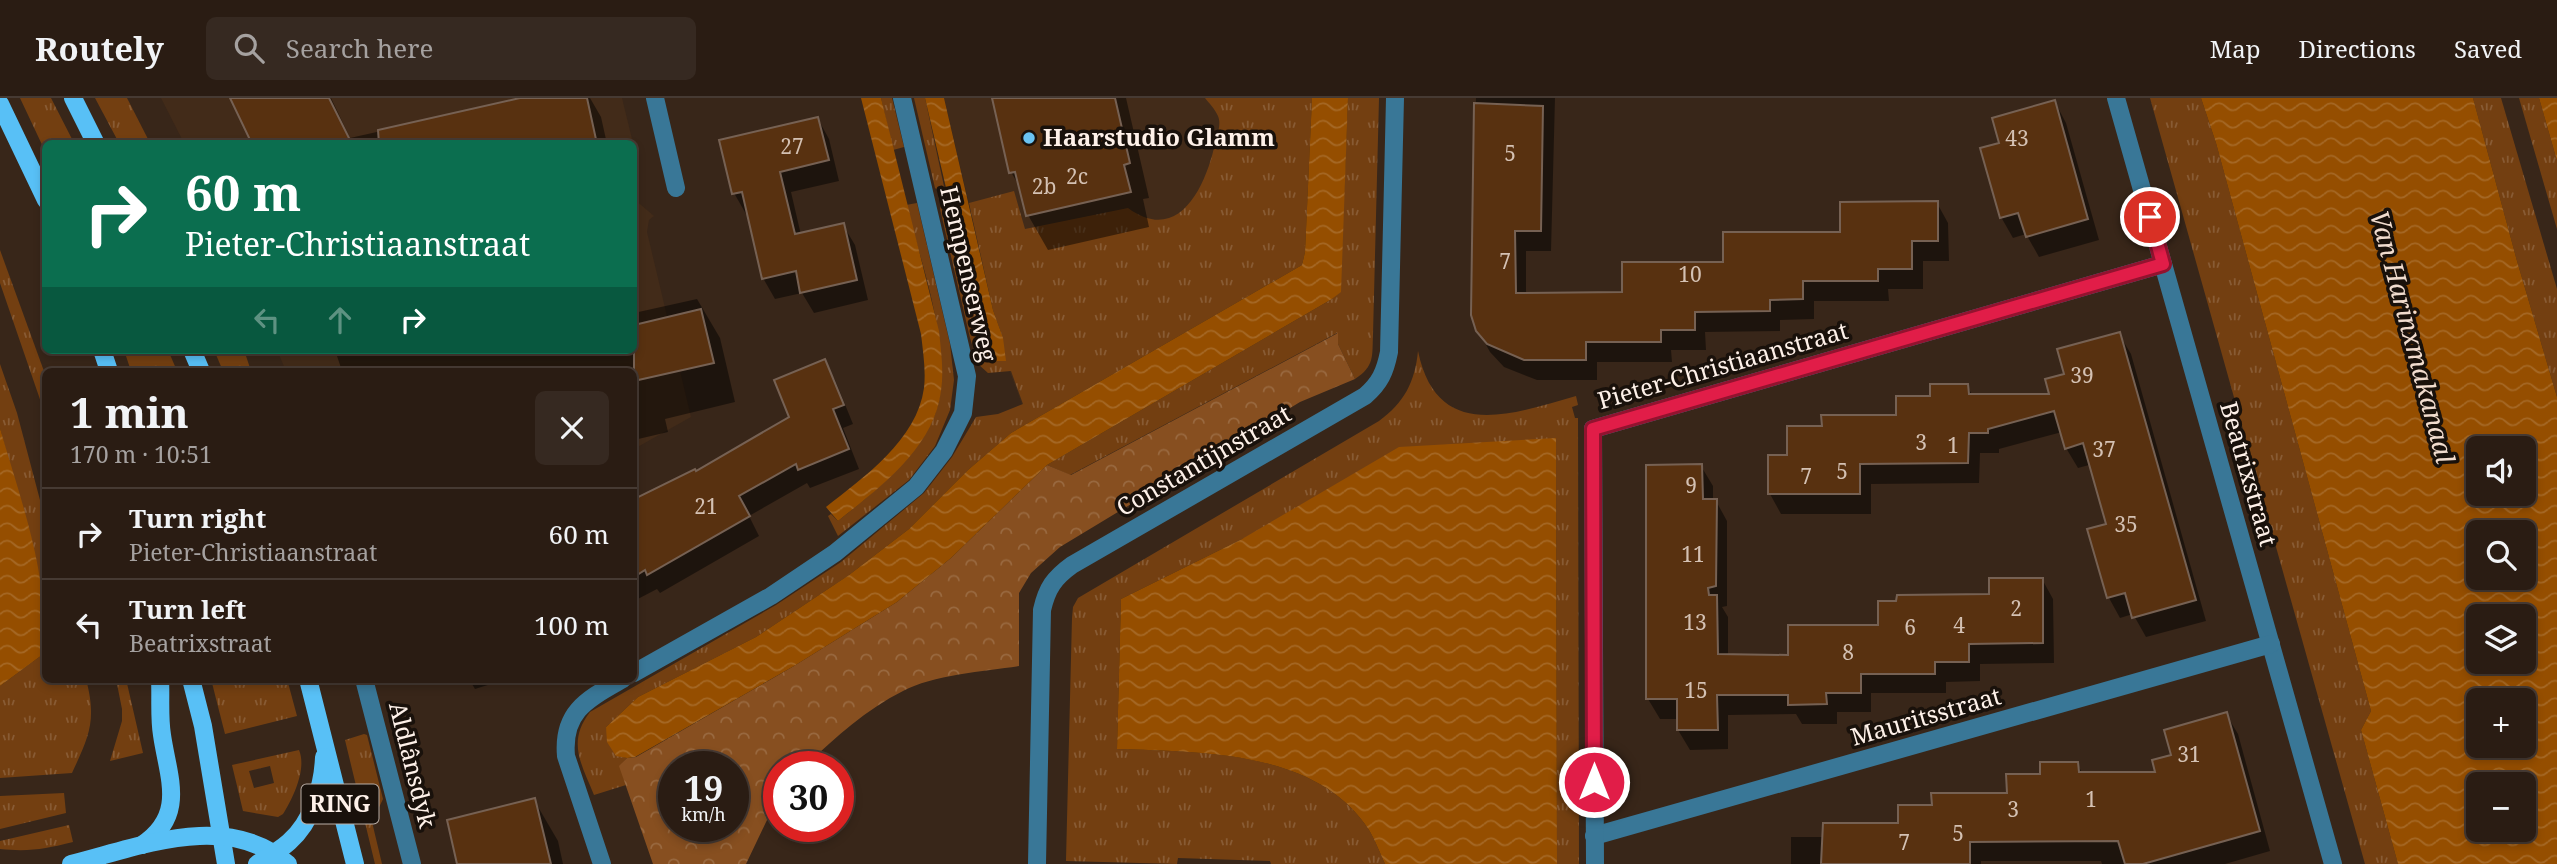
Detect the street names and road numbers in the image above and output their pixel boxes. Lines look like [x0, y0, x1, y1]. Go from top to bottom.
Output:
street label: Hempenserweg [933, 183, 1006, 365]
street label: Pieter-Christiaanstraat [1594, 313, 1852, 416]
street label: Constantijnstraat [1110, 396, 1297, 523]
street label: Beatrixstraat [2213, 397, 2286, 550]
street label: Mauritsstraat [1846, 678, 2005, 753]
street label: Aldlânsdyk [382, 698, 445, 832]
road number: RING [302, 784, 378, 824]

